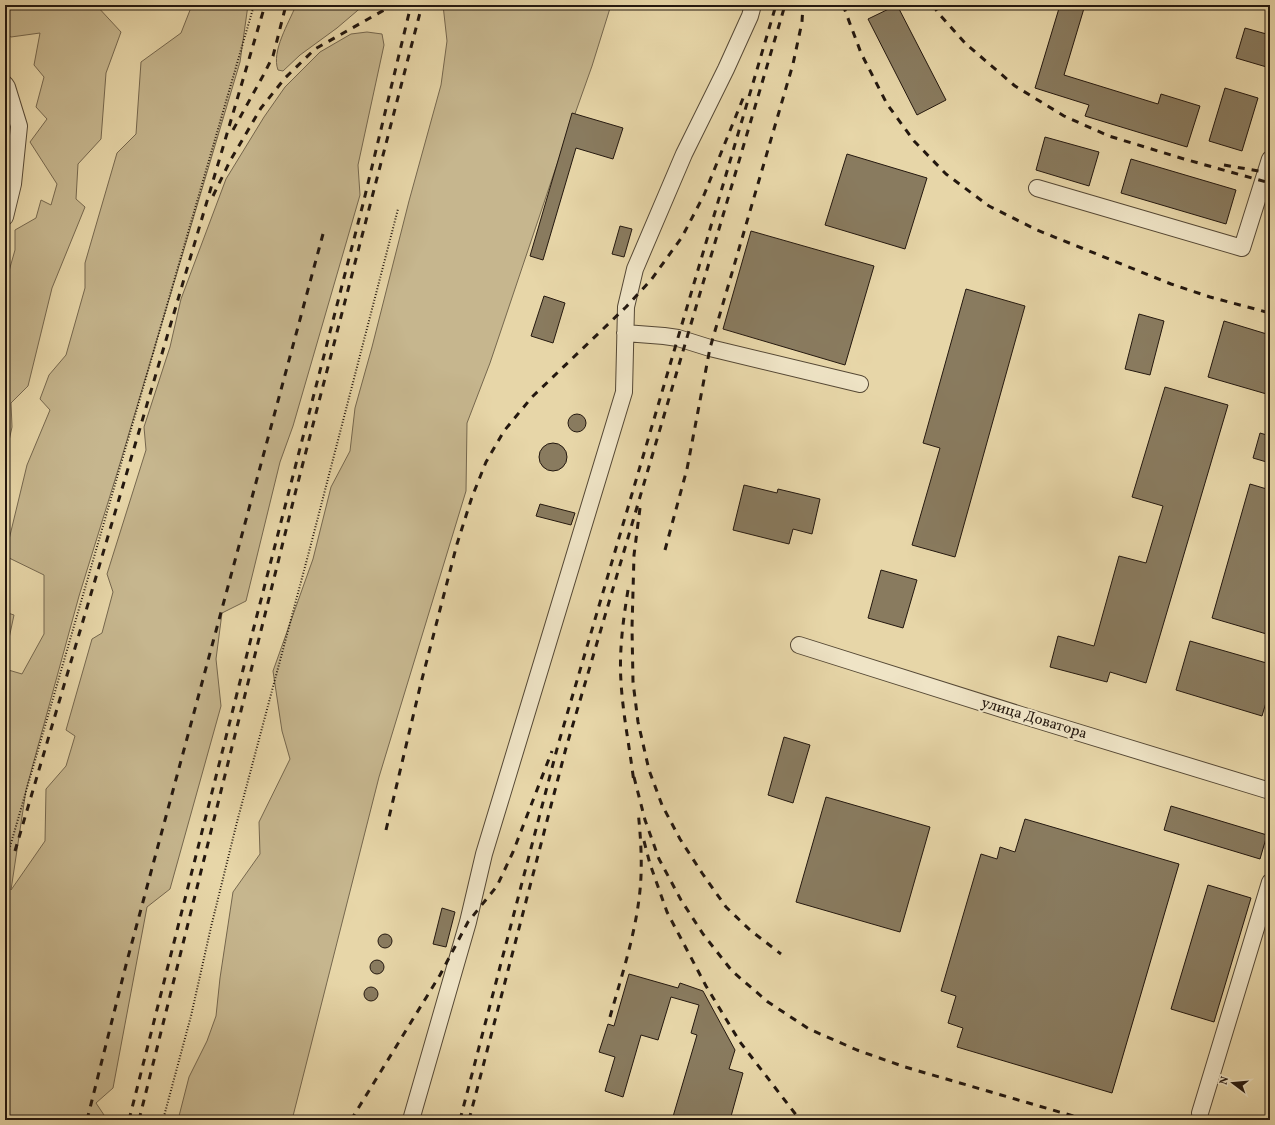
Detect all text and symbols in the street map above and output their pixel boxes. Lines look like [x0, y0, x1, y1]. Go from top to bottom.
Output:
street label: улица Доватора [979, 693, 1089, 745]
north arrow [1213, 1063, 1253, 1103]
text: N [1217, 1075, 1233, 1087]

